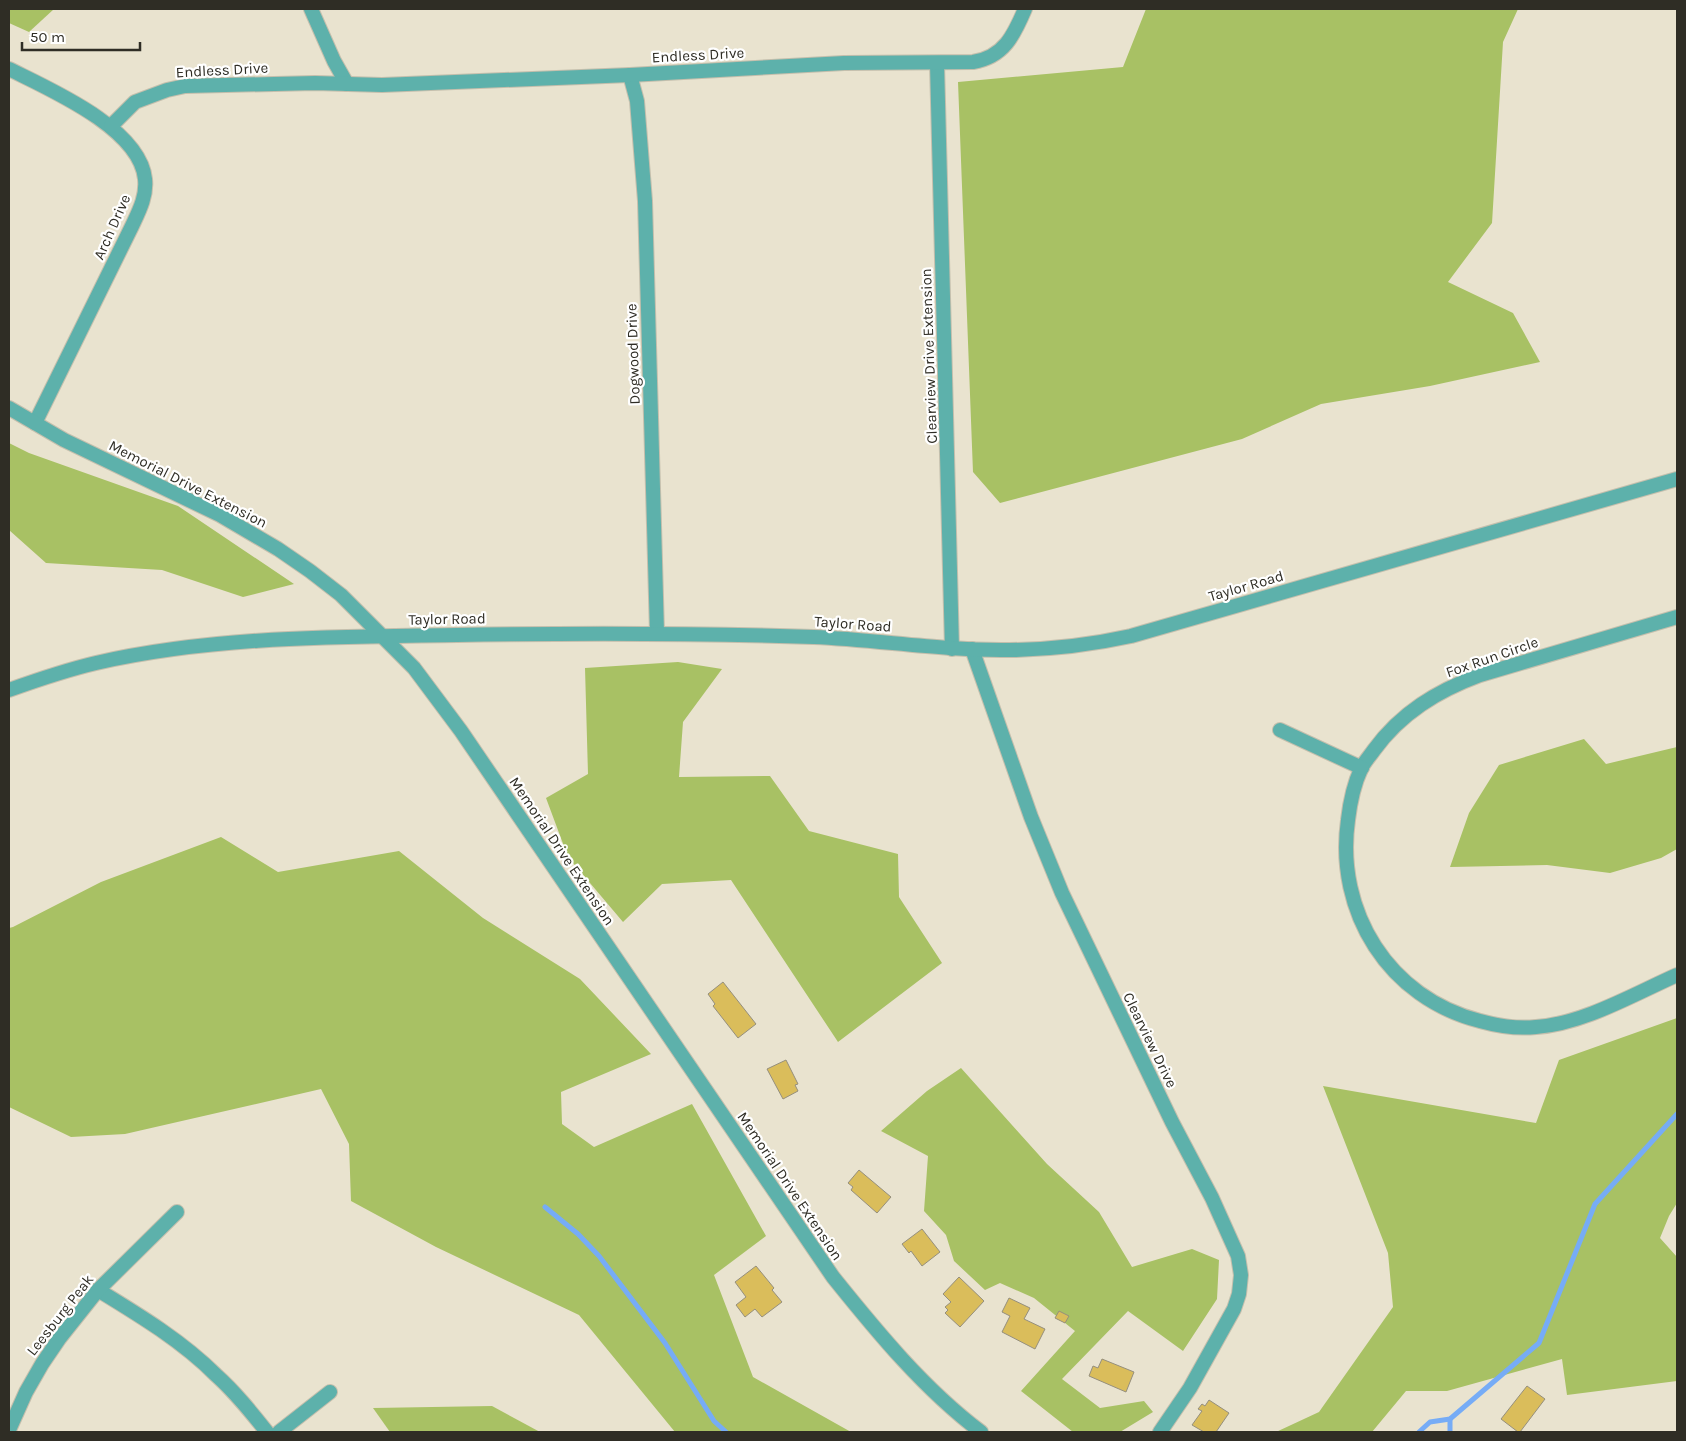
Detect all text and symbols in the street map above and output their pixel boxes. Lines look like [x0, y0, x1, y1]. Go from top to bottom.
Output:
scale bar [22, 20, 140, 52]
text: 50 m [30, 28, 65, 46]
street label: Endless Drive [651, 44, 745, 66]
street label: Endless Drive [175, 59, 269, 81]
street label: Arch Drive [90, 192, 134, 262]
street label: Clearview Drive Extension [917, 268, 941, 444]
street label: Dogwood Drive [622, 303, 644, 405]
street label: Memorial Drive Extension [106, 436, 270, 532]
street label: Taylor Road [1206, 567, 1286, 605]
street label: Taylor Road [408, 609, 486, 629]
street label: Taylor Road [814, 612, 892, 636]
street label: Fox Run Circle [1443, 633, 1541, 681]
street label: Memorial Drive Extension [506, 773, 618, 929]
street label: Clearview Drive [1119, 989, 1181, 1091]
street label: Memorial Drive Extension [734, 1108, 846, 1264]
street label: Leesburg Peak [23, 1271, 97, 1359]

